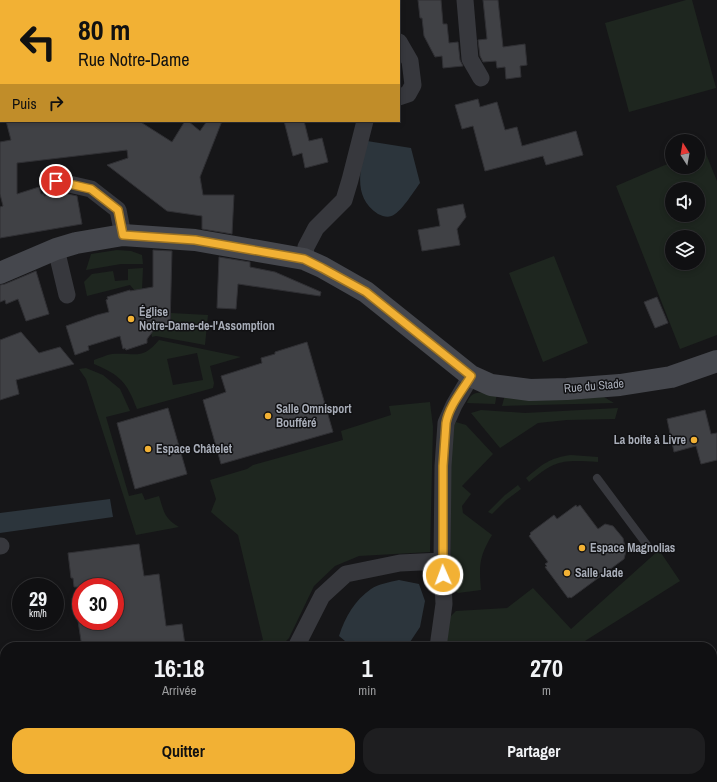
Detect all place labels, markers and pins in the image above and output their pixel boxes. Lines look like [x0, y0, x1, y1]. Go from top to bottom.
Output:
pin [39, 164, 73, 198]
place label: Église Notre-Dame-de-l'Assomption [139, 304, 275, 334]
marker: Église Notre-Dame-de-l'Assomption [126, 314, 136, 324]
place label: Salle Omnisport Boufféré [276, 401, 352, 431]
marker: Salle Omnisport Boufféré [263, 411, 273, 421]
place label: La boite à Livre [614, 432, 687, 448]
marker: La boite à Livre [689, 435, 699, 445]
place label: Espace Châtelet [156, 441, 233, 457]
marker: Espace Châtelet [143, 444, 153, 454]
place label: Espace Magnolias [590, 540, 676, 556]
marker: Espace Magnolias [577, 543, 587, 553]
place label: Salle Jade [575, 565, 624, 581]
marker: Salle Jade [562, 568, 572, 578]

